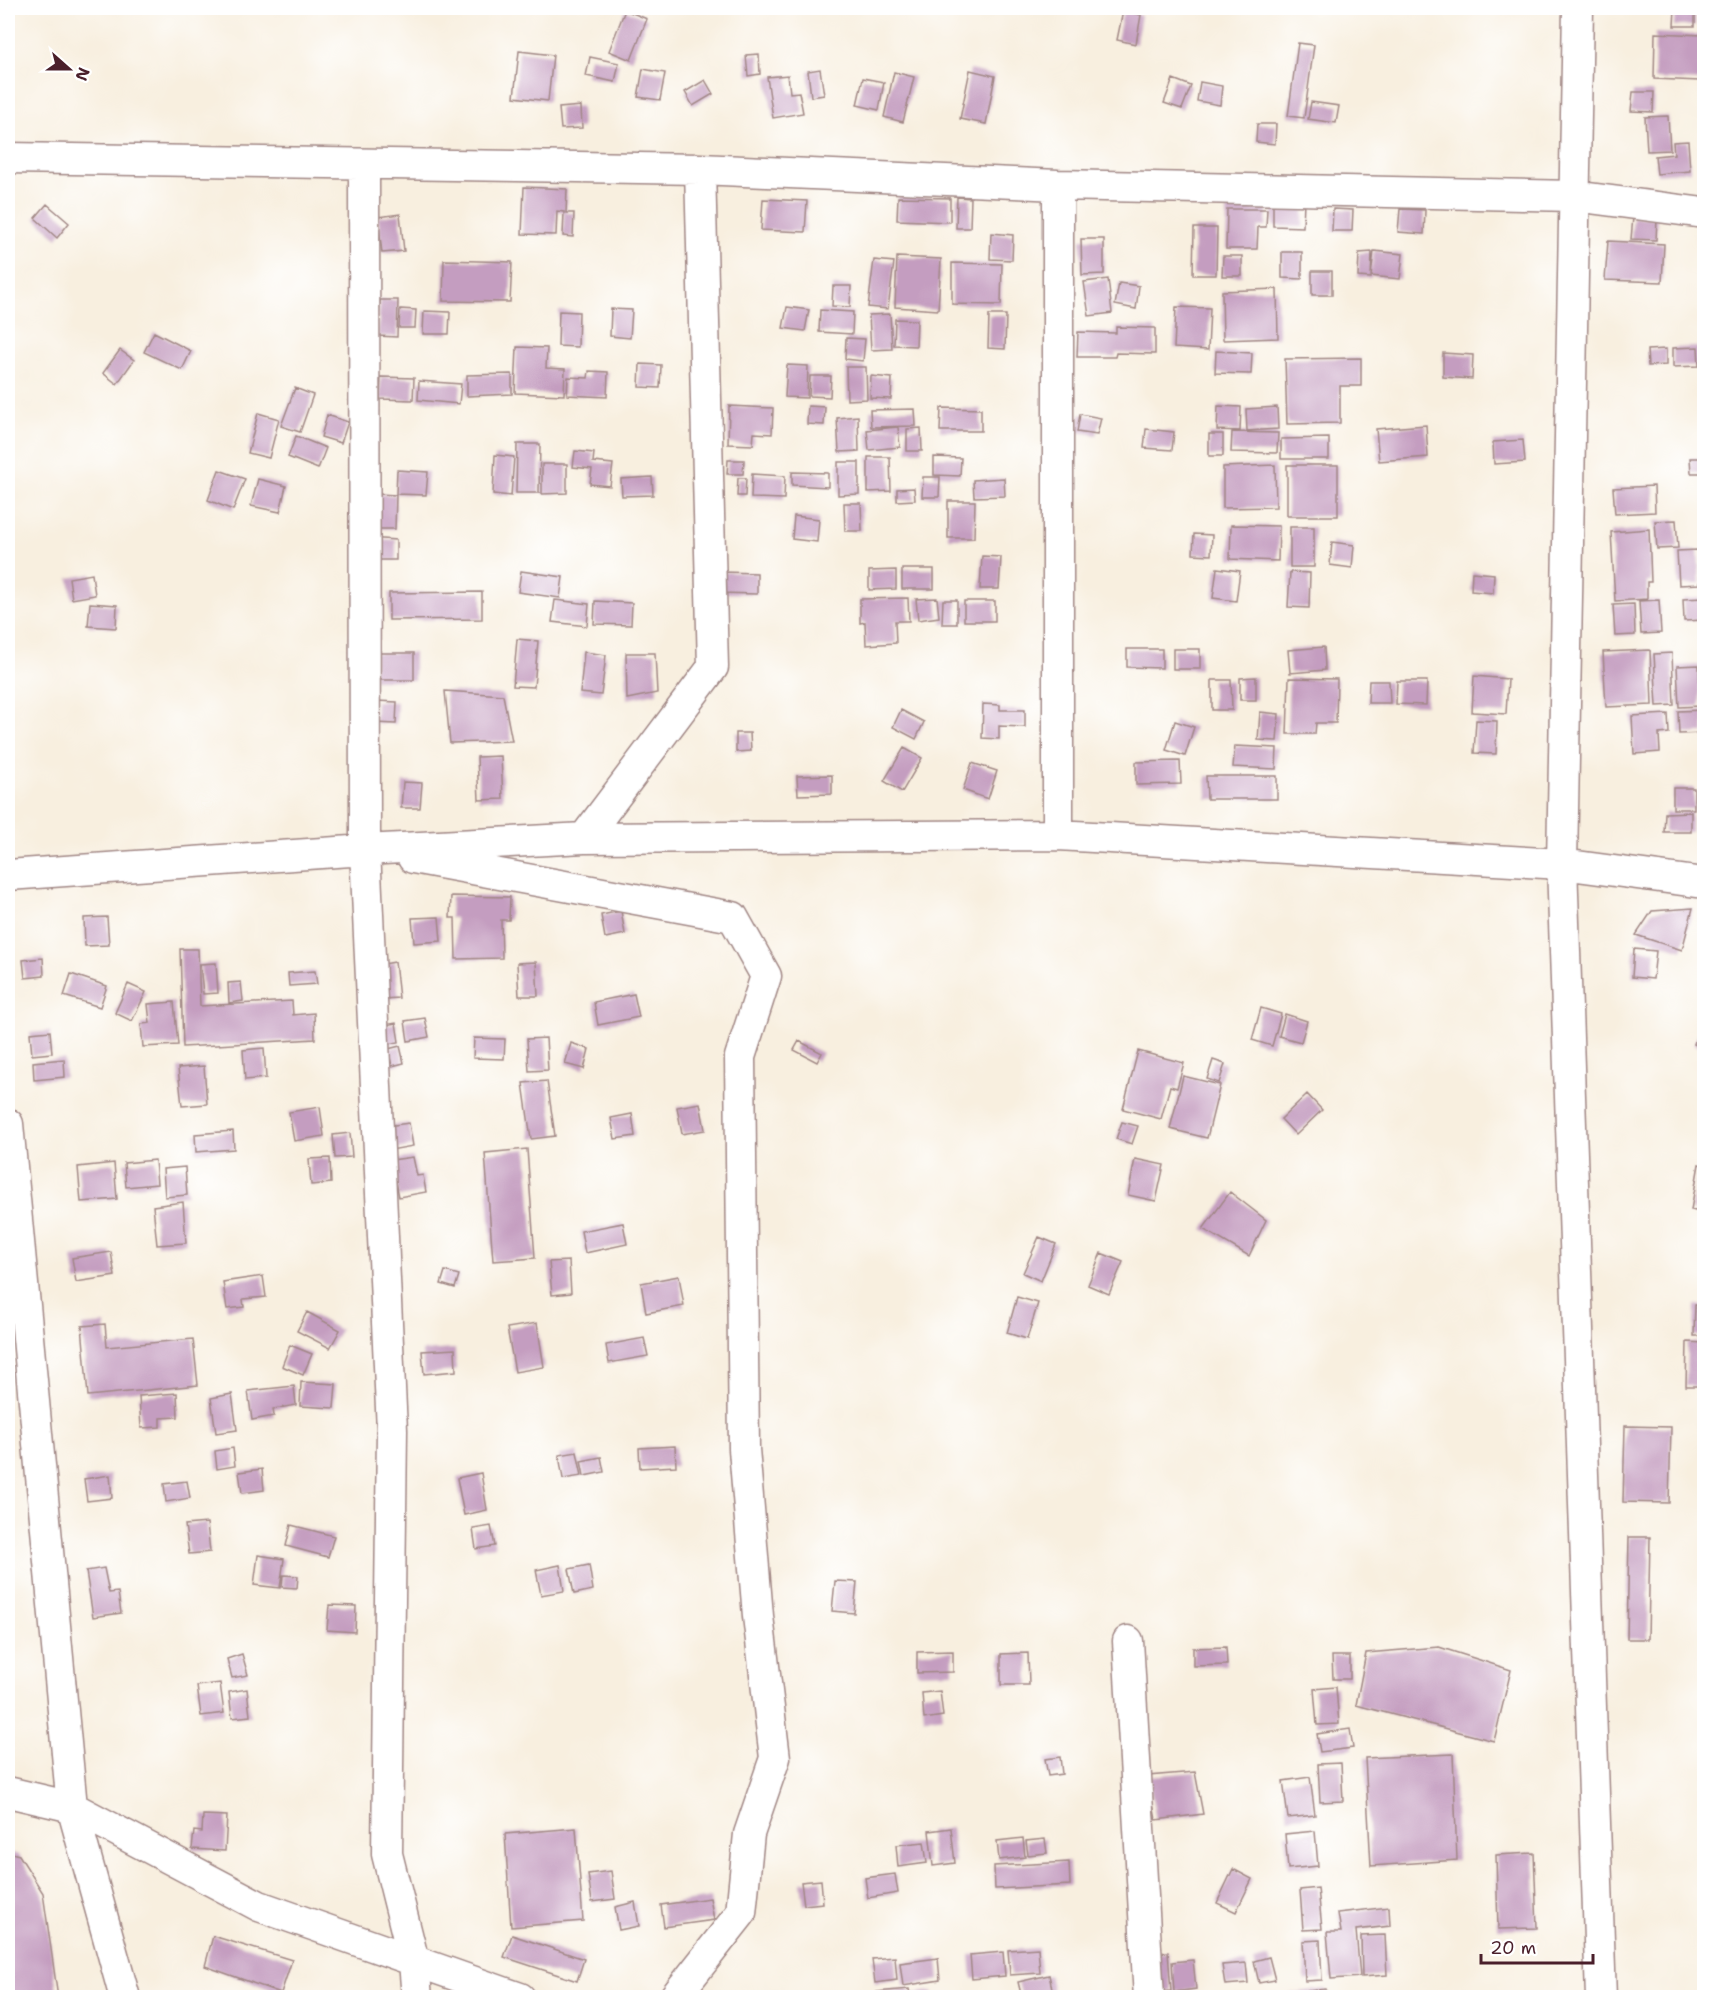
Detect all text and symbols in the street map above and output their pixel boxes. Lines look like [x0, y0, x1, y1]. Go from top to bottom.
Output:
north arrow [39, 39, 99, 99]
text: N [70, 65, 95, 84]
scale bar [1481, 1927, 1594, 1965]
text: 20 m [1490, 1936, 1536, 1960]

